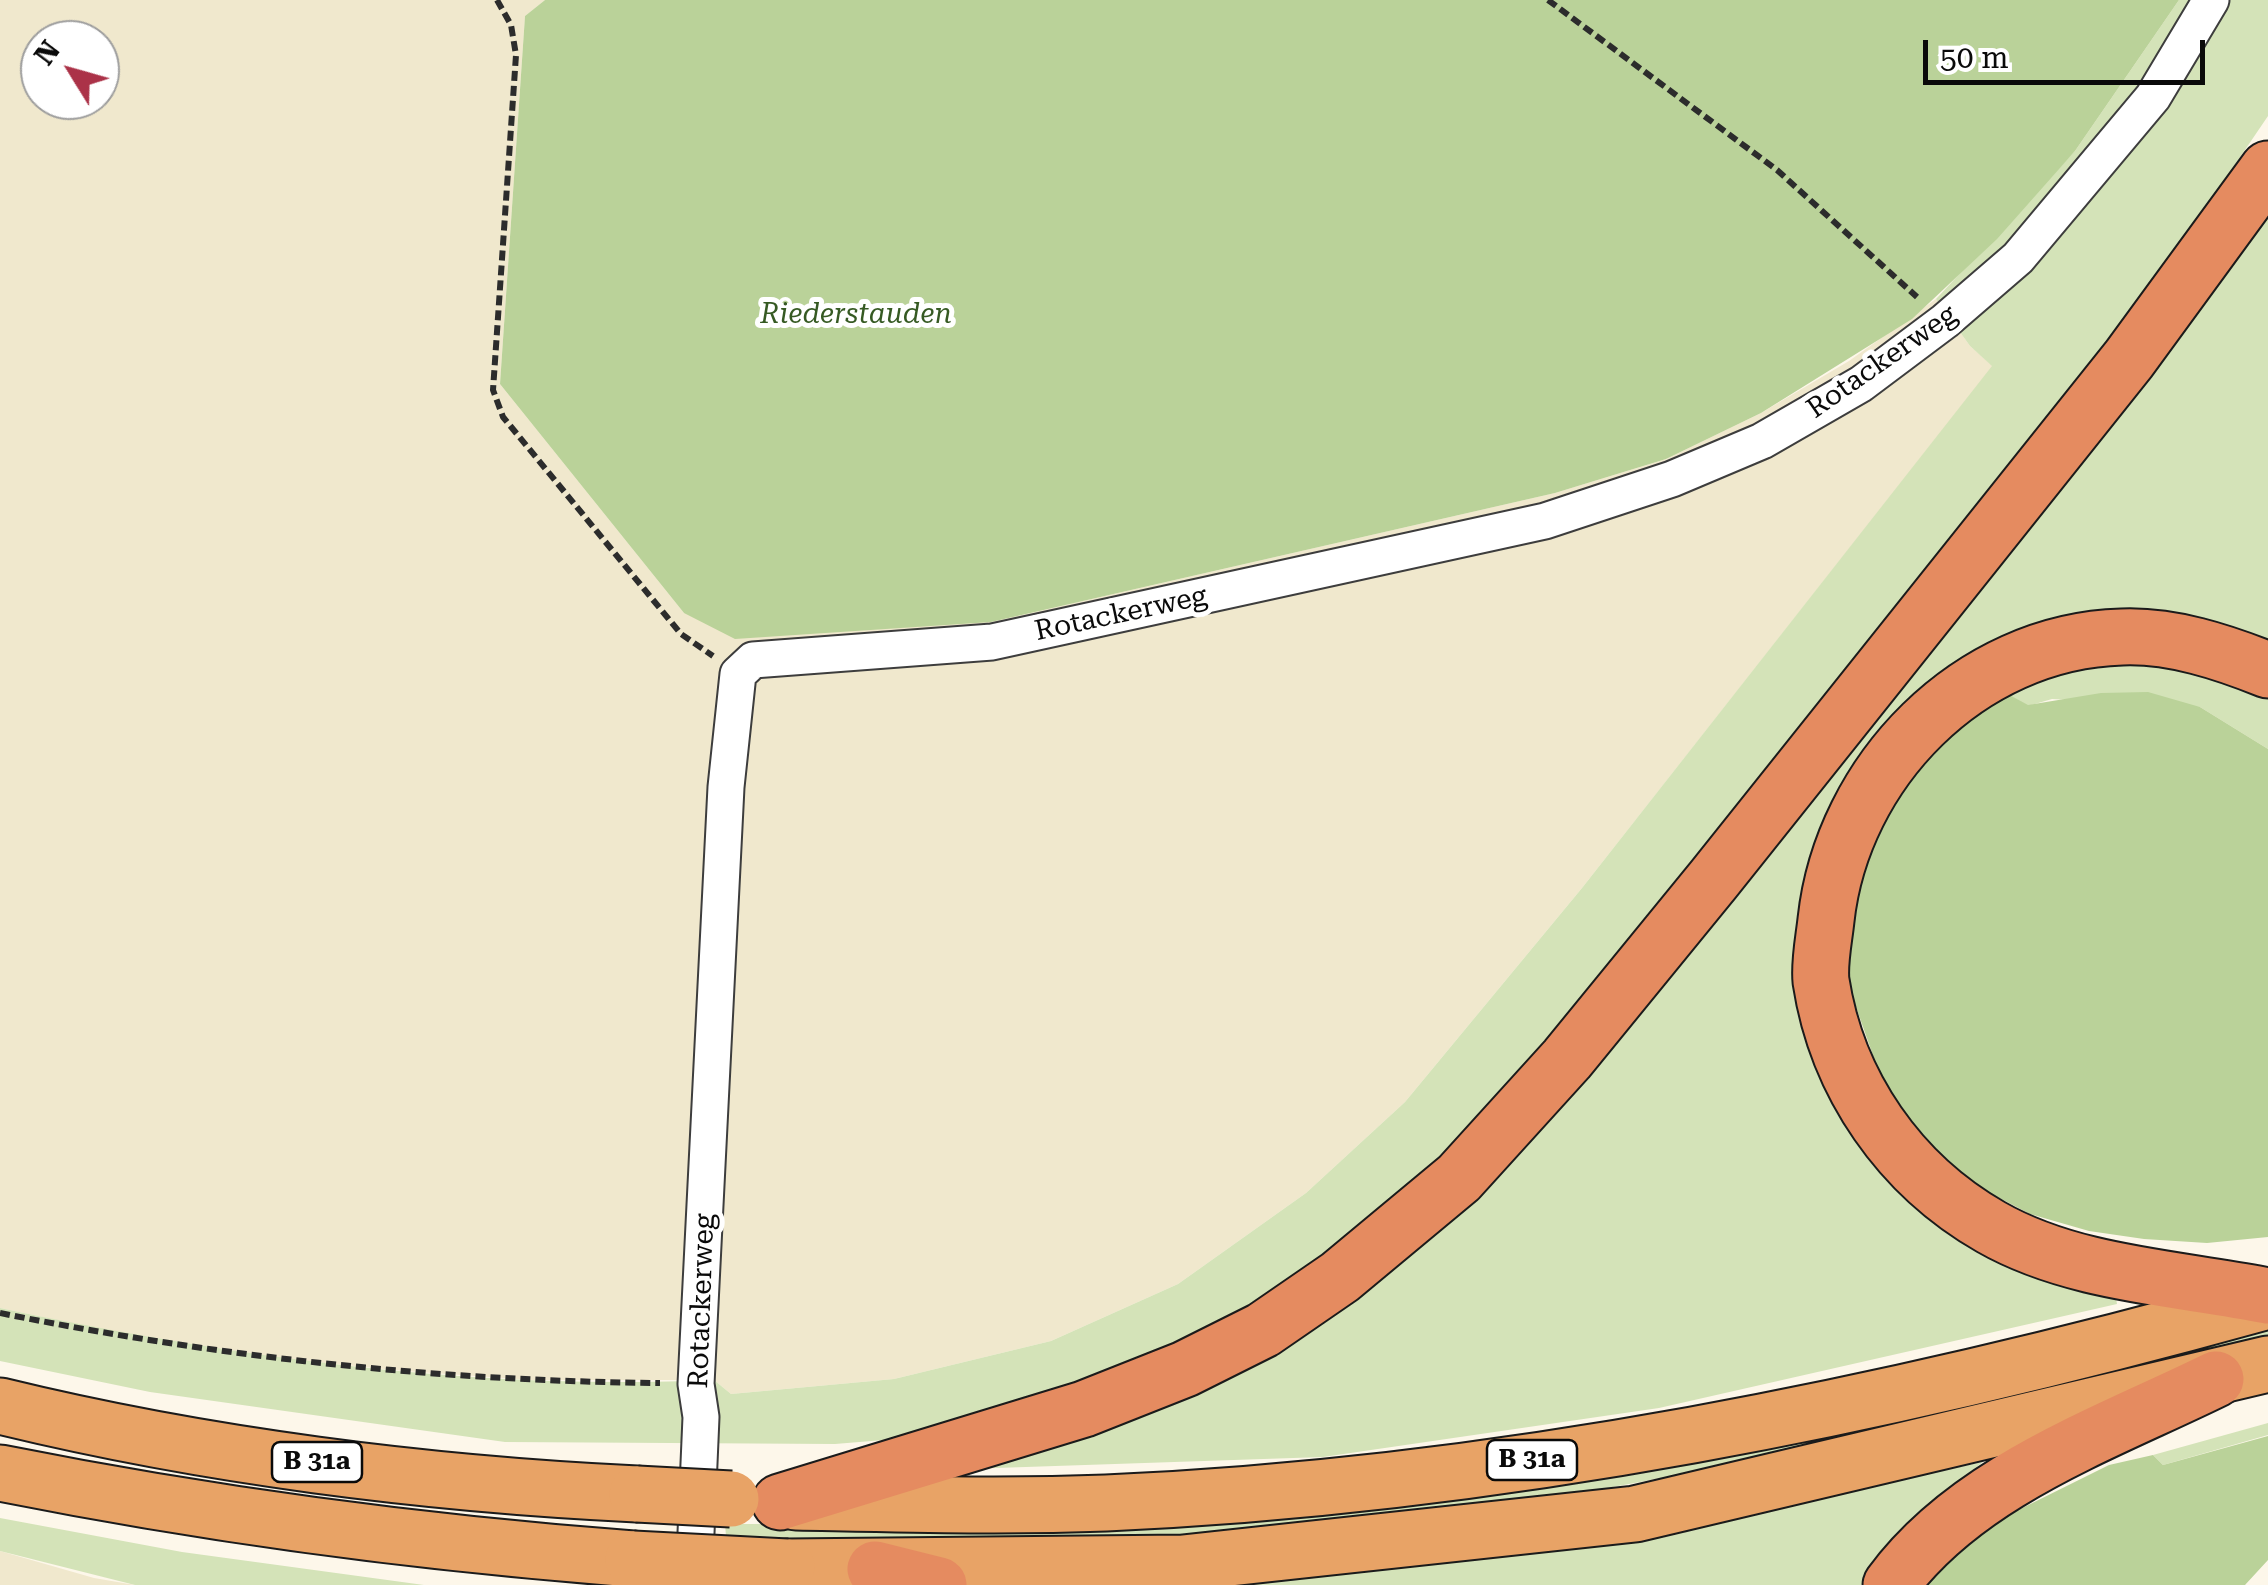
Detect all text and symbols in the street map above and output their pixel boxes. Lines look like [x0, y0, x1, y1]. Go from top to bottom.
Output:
north arrow [20, 20, 120, 120]
scale bar [1928, 20, 2210, 82]
text: N [28, 34, 67, 71]
text: 50 m [1940, 40, 2009, 75]
park label: Riederstauden [760, 298, 952, 332]
street label: Rotackerweg [1801, 298, 1963, 426]
street label: Rotackerweg [1032, 579, 1210, 649]
street label: Rotackerweg [682, 1213, 722, 1389]
road number: B 31a [1487, 1440, 1577, 1480]
road number: B 31a [272, 1442, 362, 1482]

